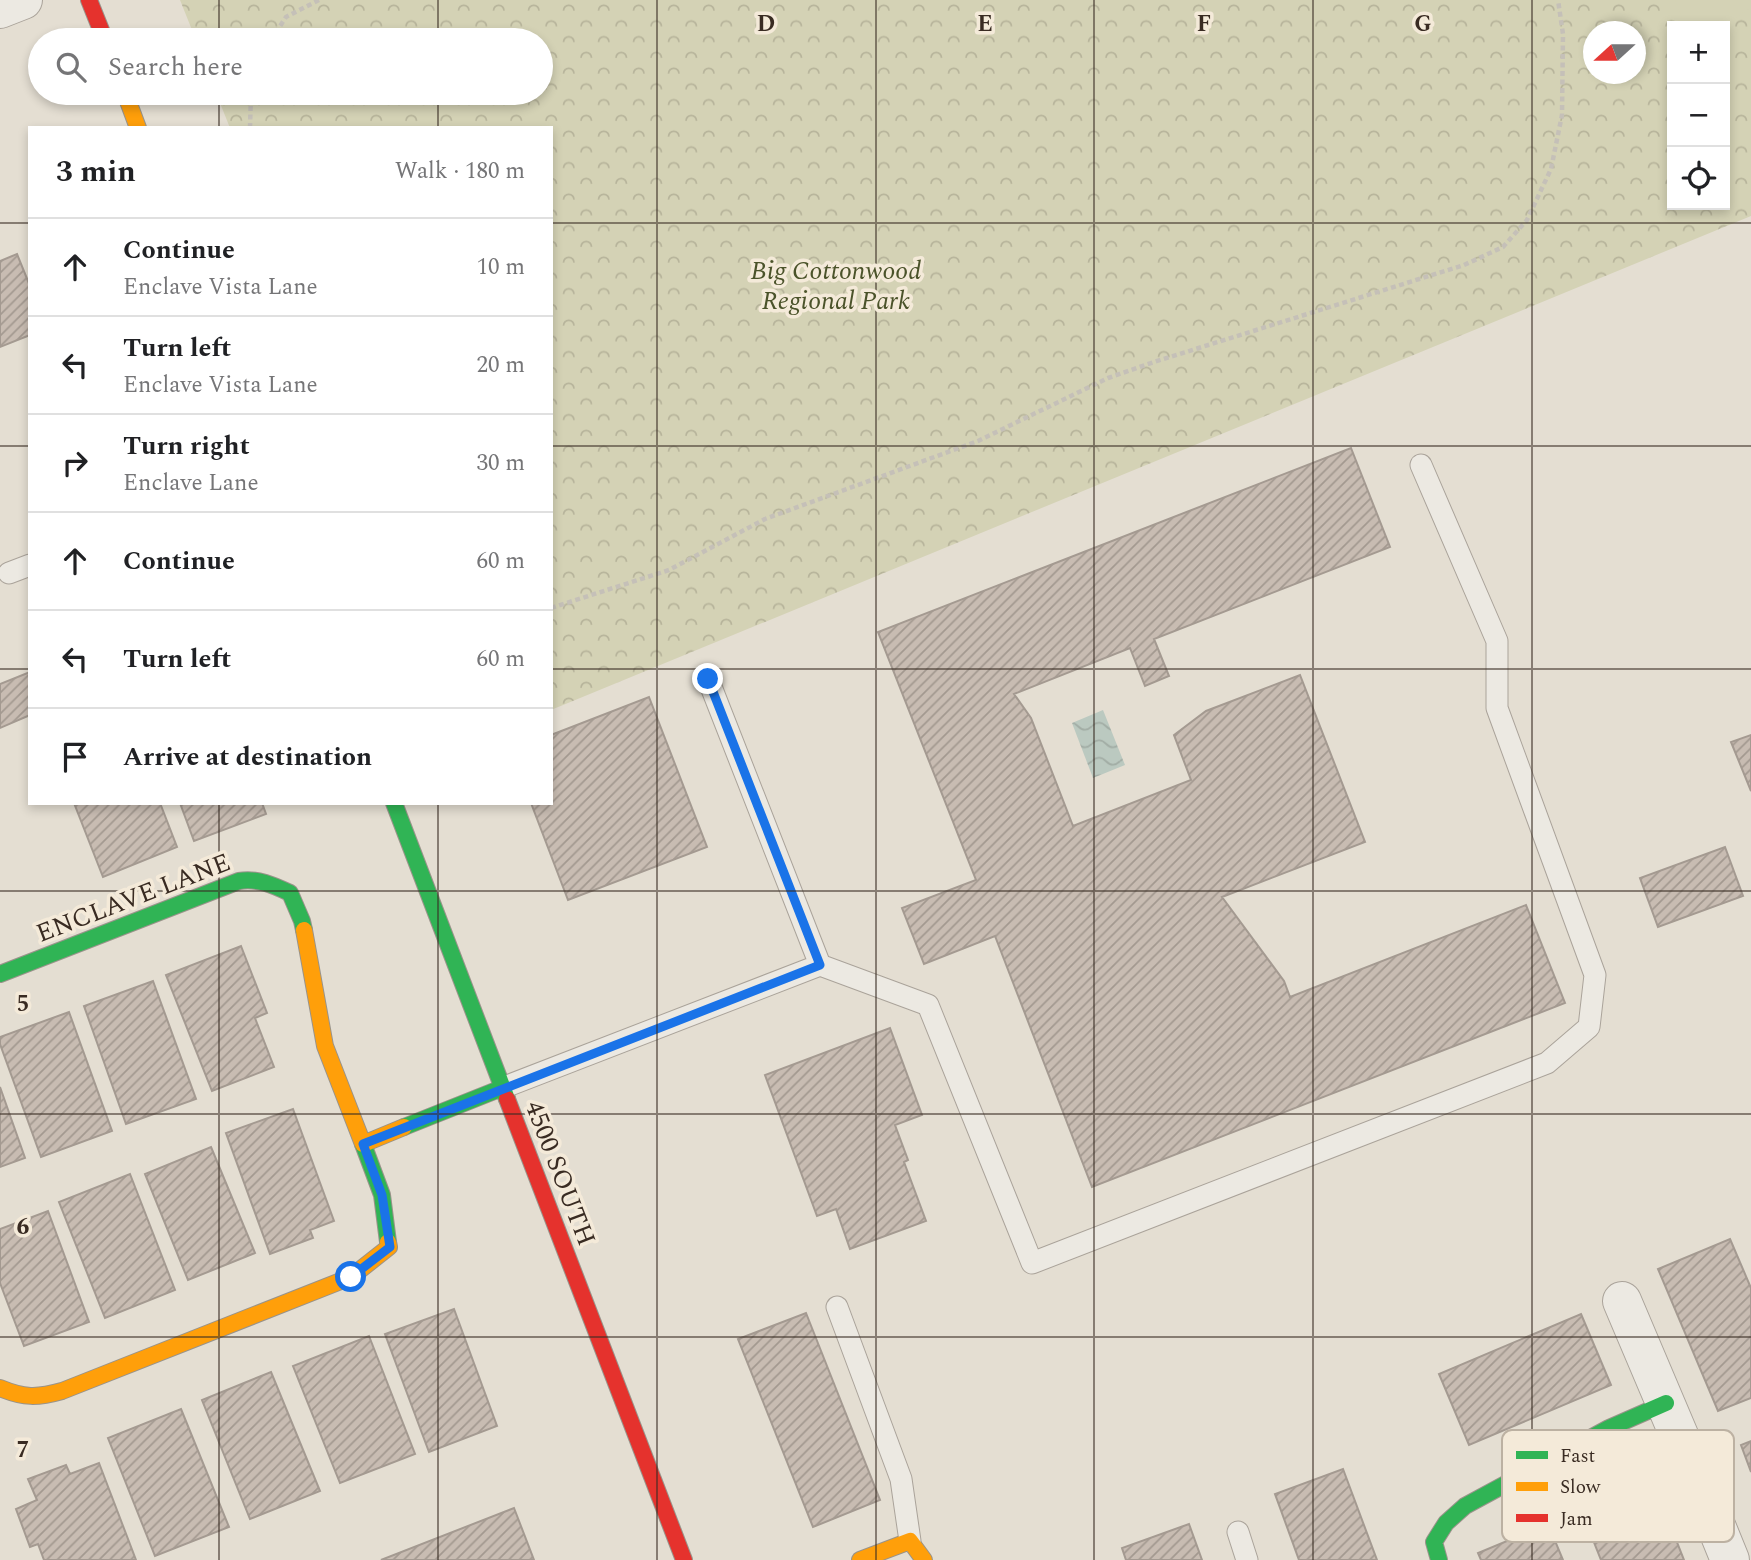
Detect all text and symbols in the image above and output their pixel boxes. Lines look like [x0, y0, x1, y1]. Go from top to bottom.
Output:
text: D [757, 7, 775, 42]
text: E [977, 7, 993, 42]
text: F [1197, 7, 1211, 42]
text: G [1414, 7, 1432, 42]
north arrow [1583, 21, 1646, 84]
map controls [1667, 21, 1730, 210]
button: + [1667, 21, 1730, 84]
search box [28, 28, 553, 105]
text: Search here [108, 47, 243, 87]
icon: search [52, 48, 90, 86]
button: − [1667, 84, 1730, 147]
button: locate [1667, 147, 1730, 210]
text: 3 min [56, 149, 136, 195]
text: Walk · 180 m [395, 154, 525, 189]
text: Continue [123, 230, 235, 270]
icon: ahead [56, 248, 94, 286]
text: 10 m [476, 250, 525, 285]
park label: Big Cottonwood Regional Park [751, 251, 921, 321]
text: Enclave Vista Lane [123, 270, 318, 305]
text: Turn left [123, 328, 231, 368]
icon: left [56, 346, 94, 384]
text: 20 m [476, 348, 525, 383]
text: Enclave Vista Lane [123, 368, 318, 403]
text: Turn right [123, 426, 250, 466]
icon: right [56, 444, 94, 482]
text: 30 m [476, 446, 525, 481]
text: Enclave Lane [123, 466, 259, 501]
text: Continue [123, 541, 235, 581]
icon: ahead [56, 542, 94, 580]
text: 60 m [476, 544, 525, 579]
text: Turn left [123, 639, 231, 679]
icon: left [56, 640, 94, 678]
text: 60 m [476, 642, 525, 677]
route end [692, 663, 723, 694]
text: Arrive at destination [123, 737, 372, 777]
icon: arrive [56, 738, 94, 776]
street label: ENCLAVE LANE [30, 842, 236, 953]
text: 5 [17, 987, 29, 1022]
street label: 4500 SOUTH [514, 1095, 606, 1252]
text: 6 [17, 1210, 30, 1245]
route start [335, 1261, 366, 1292]
legend [1502, 1430, 1734, 1542]
text: 7 [17, 1433, 29, 1468]
text: Fast [1560, 1442, 1596, 1471]
text: Slow [1560, 1473, 1601, 1502]
text: Jam [1560, 1505, 1592, 1534]

